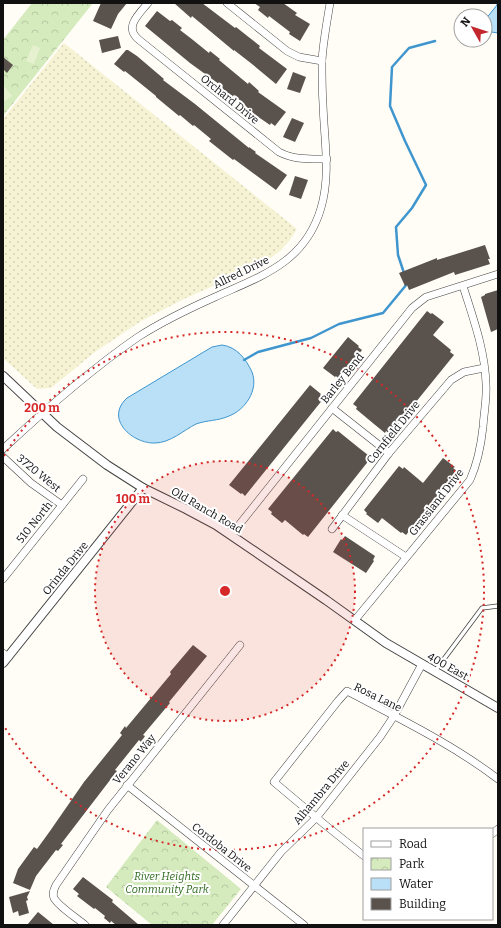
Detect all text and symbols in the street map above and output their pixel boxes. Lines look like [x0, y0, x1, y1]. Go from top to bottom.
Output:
north arrow [453, 8, 493, 48]
text: N [458, 14, 474, 29]
street label: Orchard Drive [198, 72, 262, 127]
street label: Allred Drive [211, 253, 271, 292]
street label: Barley Bend [318, 350, 367, 406]
street label: Cornfield Drive [364, 398, 423, 466]
text: 200 m [24, 401, 60, 415]
street label: 3720 West [14, 452, 63, 495]
street label: Grassland Drive [406, 466, 466, 538]
street label: Old Ranch Road [169, 485, 245, 536]
text: 100 m [116, 492, 151, 506]
street label: 510 North [14, 499, 55, 546]
street label: Orinda Drive [40, 539, 91, 598]
centre of rings [218, 584, 232, 598]
street label: 400 East [425, 650, 470, 683]
street label: Rosa Lane [352, 680, 404, 715]
street label: Verano Way [110, 732, 159, 787]
street label: Alhambra Drive [291, 757, 352, 827]
street label: Cordoba Drive [189, 820, 254, 875]
legend [363, 828, 493, 920]
text: Road [399, 837, 427, 851]
text: Park [399, 857, 425, 871]
park label: River Heights Community Park [125, 870, 210, 896]
text: Water [399, 877, 434, 891]
text: Building [399, 897, 446, 911]

